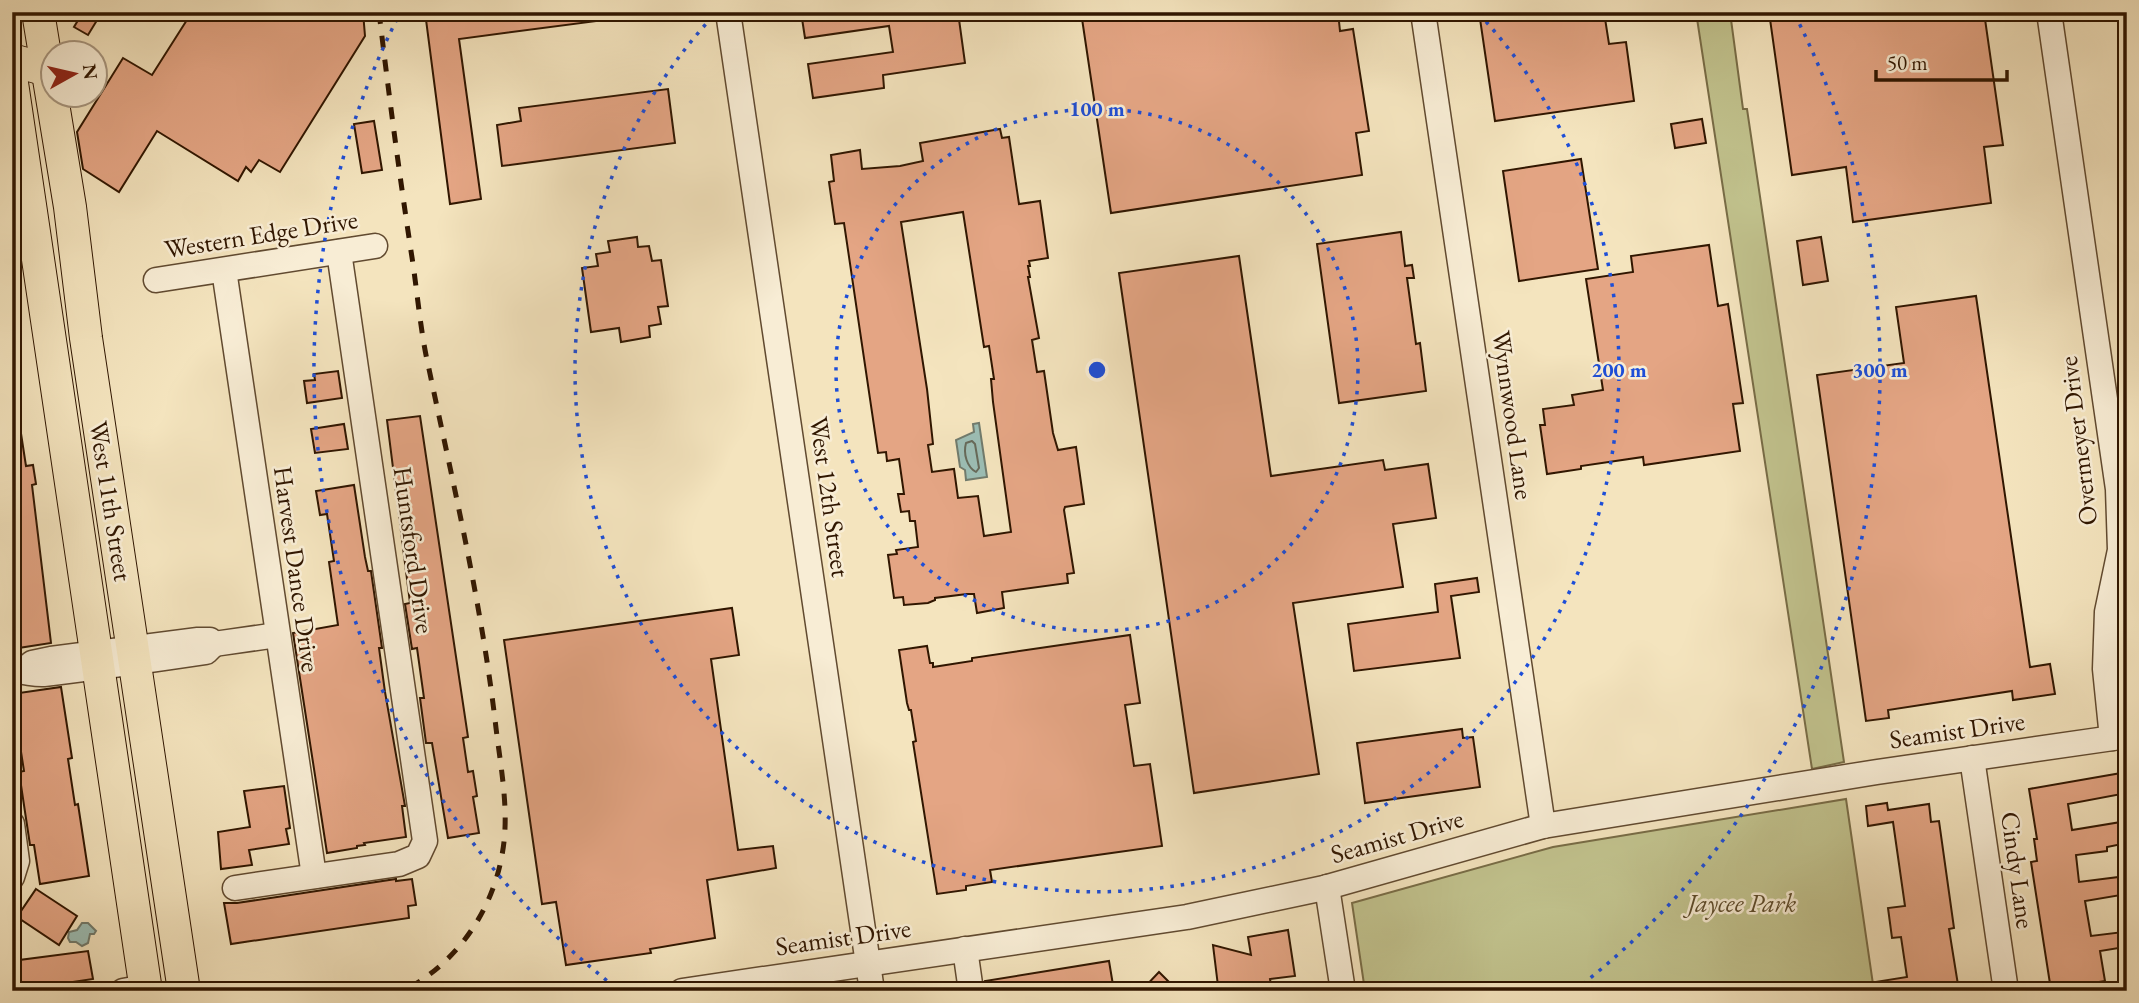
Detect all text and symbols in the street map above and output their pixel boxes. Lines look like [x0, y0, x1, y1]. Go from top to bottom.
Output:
north arrow [38, 38, 108, 108]
scale bar [1876, 38, 2008, 82]
text: 50 m [1887, 49, 1928, 76]
text: N [77, 62, 104, 82]
text: 100 m [1069, 95, 1125, 122]
street label: Western Edge Drive [162, 202, 360, 266]
street label: Wynnwood Lane [1484, 328, 1542, 502]
street label: Overmeyer Drive [2051, 355, 2105, 527]
text: 200 m [1591, 356, 1647, 383]
text: 300 m [1852, 356, 1908, 383]
centre of rings [1085, 358, 1109, 382]
street label: West 12th Street [802, 414, 858, 580]
street label: West 11th Street [82, 418, 140, 584]
street label: Harvest Dance Drive [266, 464, 328, 674]
street label: Huntsford Drive [385, 464, 443, 636]
street label: Seamist Drive [1887, 704, 2027, 756]
street label: Seamist Drive [1327, 801, 1467, 871]
street label: Cindy Lane [1993, 809, 2043, 931]
park label: Jaycee Park [1683, 886, 1796, 920]
street label: Seamist Drive [773, 911, 913, 963]

